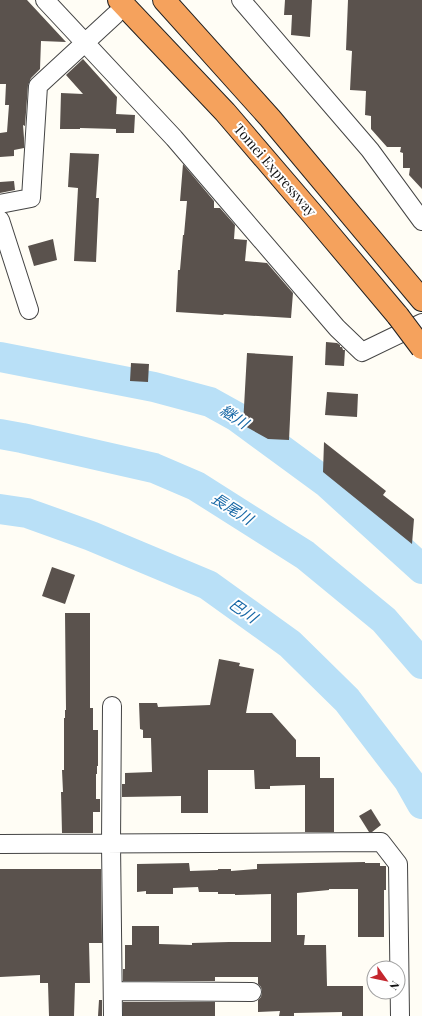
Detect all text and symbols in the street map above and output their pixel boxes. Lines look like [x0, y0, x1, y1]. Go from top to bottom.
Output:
street label: Tomei Expressway [230, 119, 321, 220]
water label: 継川 [217, 400, 254, 434]
water label: 長尾川 [208, 488, 259, 530]
water label: 巴川 [226, 593, 263, 628]
north arrow [366, 960, 406, 1000]
text: N [386, 978, 403, 993]

